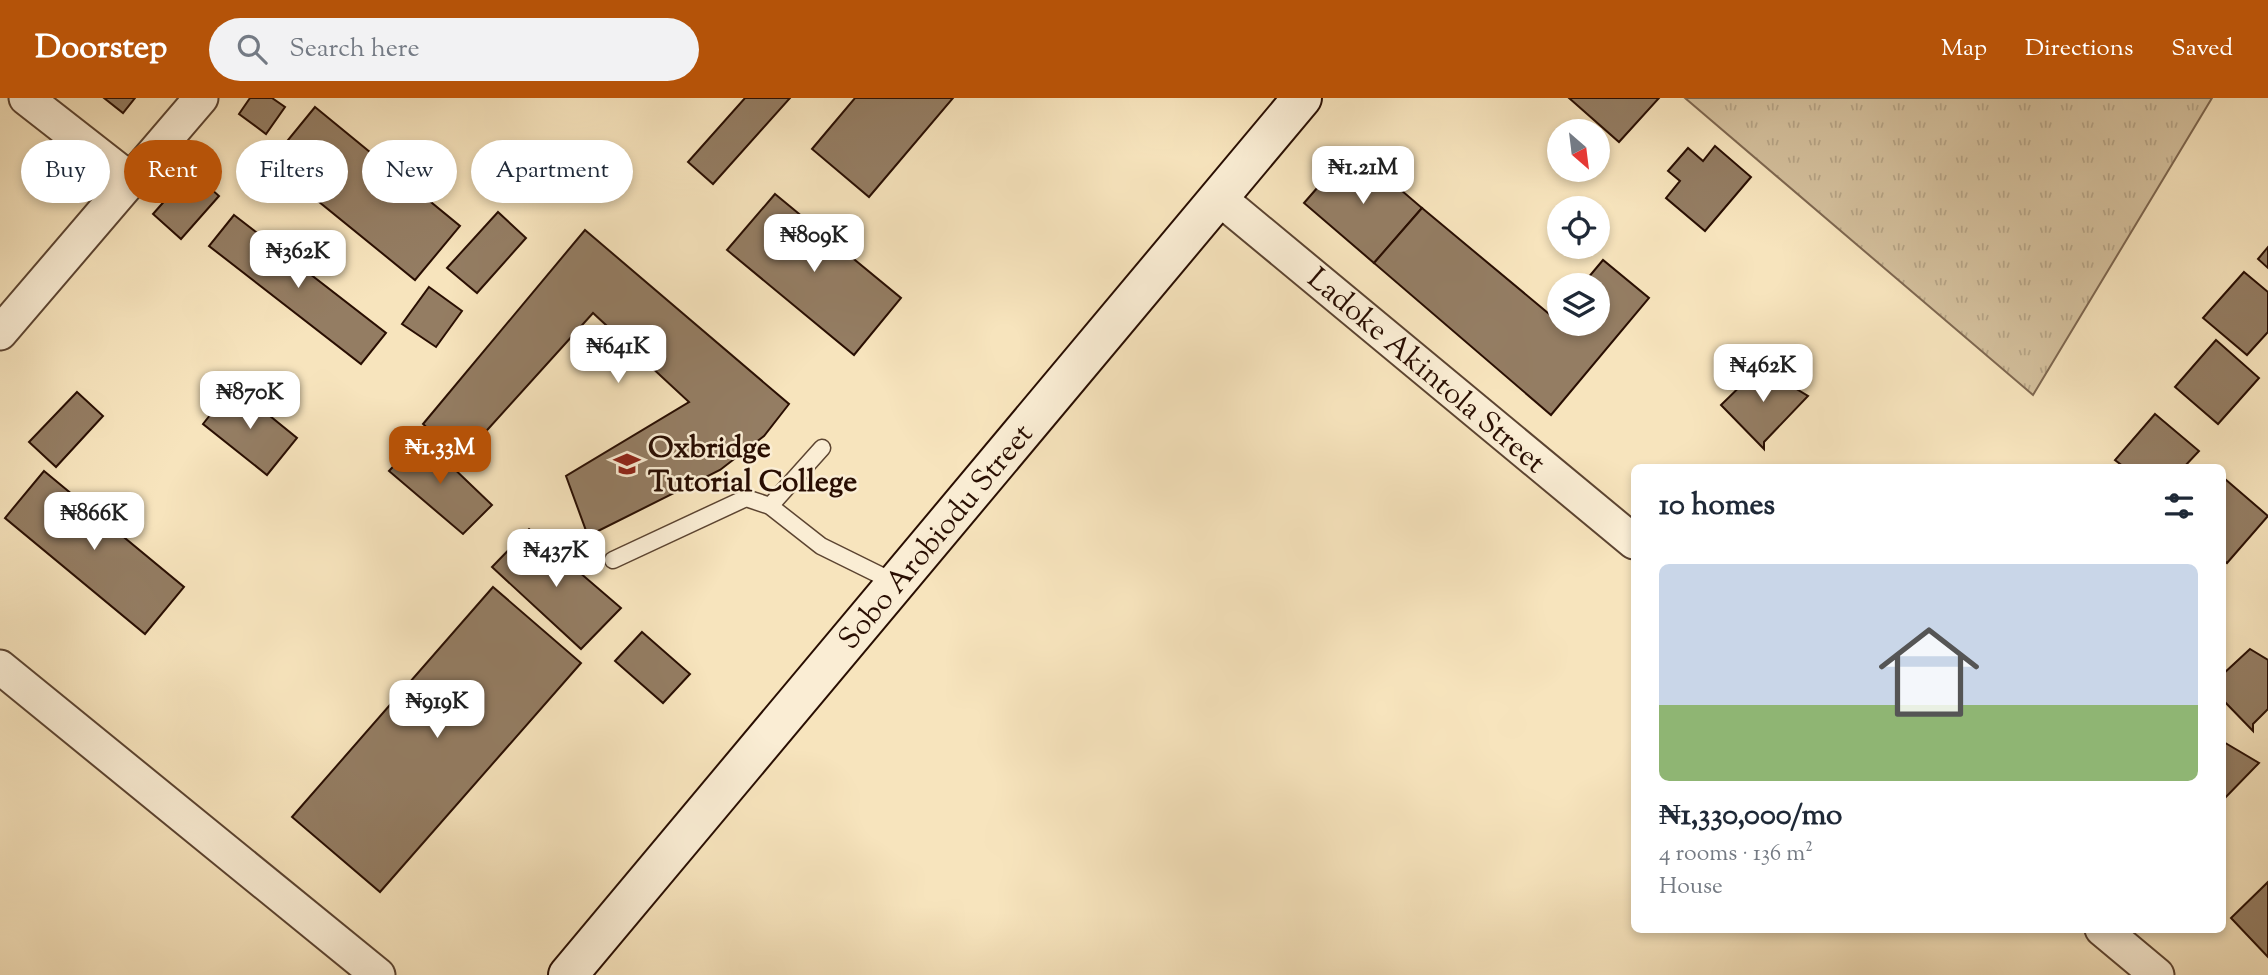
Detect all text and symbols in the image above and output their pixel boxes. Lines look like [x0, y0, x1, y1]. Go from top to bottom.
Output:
search box [209, 18, 699, 81]
text: Doorstep [35, 25, 167, 73]
icon: search [233, 30, 271, 68]
text: Search here [289, 31, 420, 68]
text: Map [1941, 32, 1987, 66]
text: Directions [2025, 32, 2133, 66]
text: Saved [2171, 32, 2233, 66]
north arrow [1547, 119, 1610, 182]
map controls [1547, 119, 1610, 336]
chip: Buy [21, 140, 110, 203]
chip: Rent [124, 140, 222, 203]
chip: Filters [236, 140, 348, 203]
chip: New [362, 140, 457, 203]
chip: Apartment [471, 140, 633, 203]
pin: ₦1.21M [1306, 146, 1420, 206]
text: ₦1.21M [1328, 152, 1398, 185]
button: locate [1547, 196, 1610, 259]
pin: ₦809K [765, 214, 863, 274]
text: ₦809K [780, 220, 848, 253]
pin: ₦362K [249, 230, 347, 290]
text: ₦362K [266, 236, 330, 269]
street label: Ladoke Akintola Street [1297, 259, 1554, 485]
button: layers [1547, 273, 1610, 336]
pin: ₦641K [569, 326, 667, 385]
text: ₦641K [586, 331, 650, 364]
pin: ₦462K [1714, 344, 1812, 404]
text: ₦462K [1730, 350, 1796, 383]
pin: ₦870K [201, 372, 299, 431]
text: ₦870K [216, 377, 284, 410]
street label: Sobo Arobiodu Street [829, 415, 1044, 660]
pin: ₦1.33M [383, 426, 497, 486]
place label: Oxbridge Tutorial College [648, 428, 857, 505]
text: ₦1.33M [405, 432, 475, 465]
school or university icon: Oxbridge Tutorial College [612, 449, 642, 479]
text: 10 homes [1659, 485, 1775, 528]
icon: filters [2160, 487, 2198, 525]
pin: ₦866K [45, 492, 143, 552]
text: ₦866K [60, 498, 128, 531]
pin: ₦437K [507, 530, 605, 589]
text: ₦437K [523, 535, 589, 568]
icon: home [1866, 609, 1992, 735]
pin: ₦919K [388, 680, 486, 740]
text: ₦919K [405, 686, 469, 719]
text: ₦1,330,000/mo [1659, 795, 1842, 838]
text: 4 rooms · 136 m² [1659, 838, 1813, 871]
text: House [1659, 871, 1723, 904]

